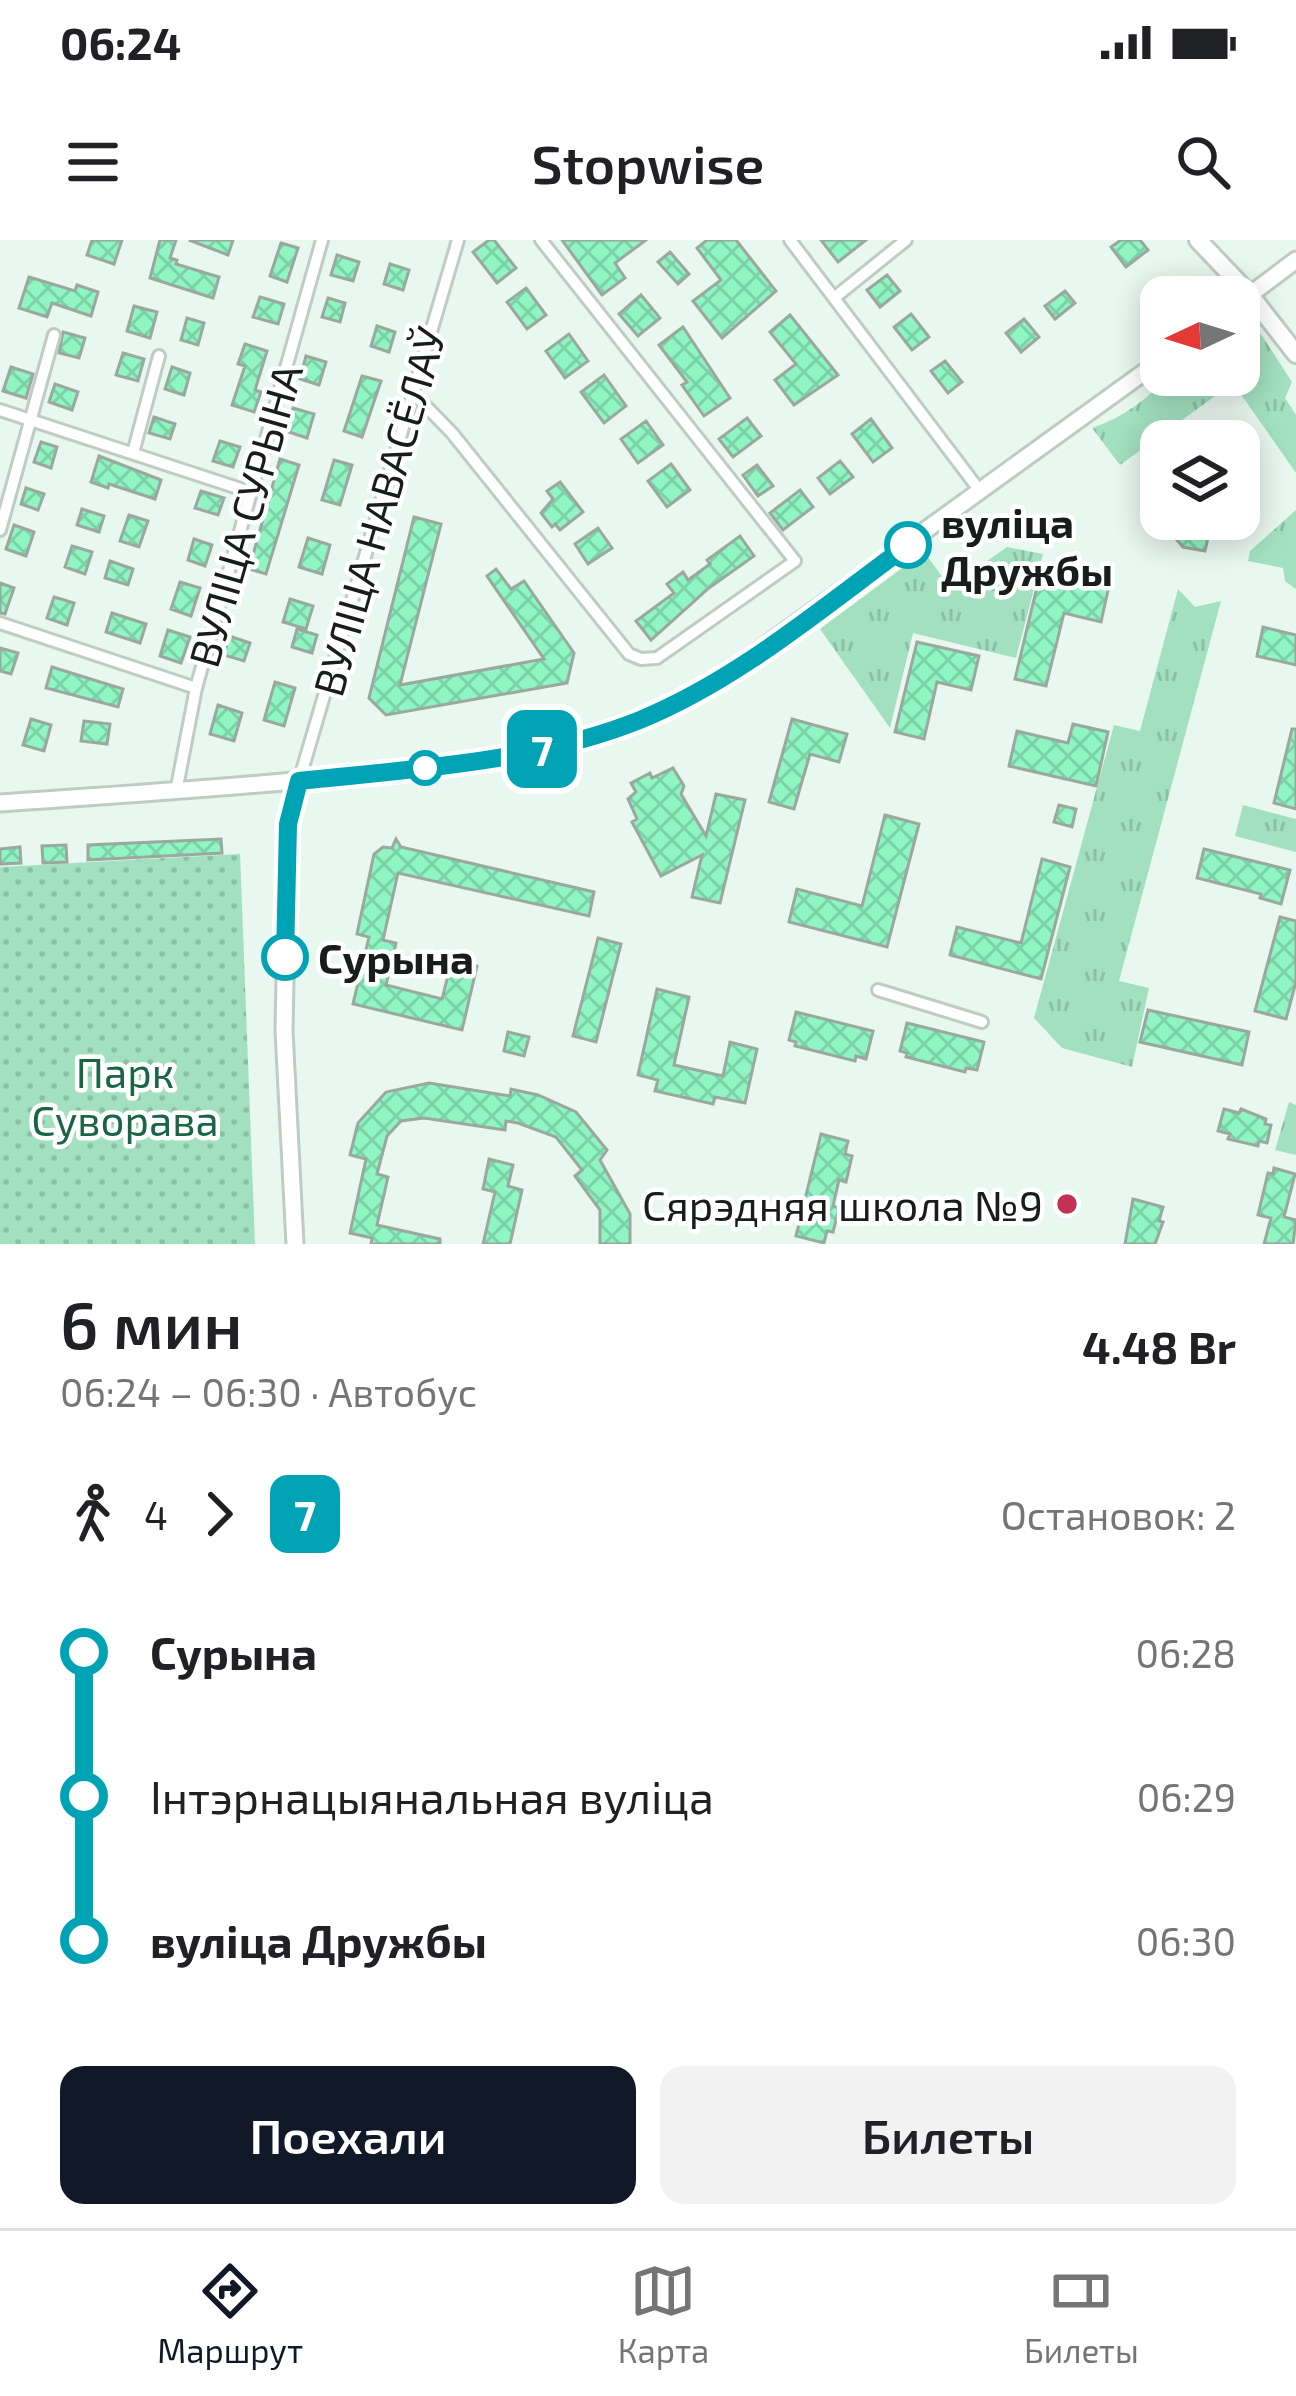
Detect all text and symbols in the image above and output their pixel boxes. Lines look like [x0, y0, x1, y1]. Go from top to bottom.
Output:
text: 06:24 [60, 15, 181, 69]
icon: menu [60, 129, 126, 195]
icon: search [1170, 129, 1236, 195]
text: Stopwise [532, 130, 764, 195]
north arrow [1140, 276, 1260, 396]
map controls [1140, 276, 1260, 540]
street label: ВУЛІЦА НАВАСЁЛАЎ [301, 321, 455, 701]
street label: ВУЛІЦА СУРЫНА [177, 358, 311, 672]
button: layers [1140, 420, 1260, 540]
place label: вуліца Дружбы [941, 496, 1113, 595]
marker: вуліца Дружбы [886, 523, 930, 567]
line badge: 7 [503, 710, 581, 788]
text: 7 [531, 724, 553, 774]
unlabelled marker [409, 752, 441, 784]
place label: Сурына [318, 932, 474, 983]
marker: Сурына [263, 935, 307, 979]
park label: Парк Суворава [31, 1046, 219, 1145]
place label: Сярэдняя школа №9 [642, 1179, 1043, 1229]
marker: Сярэдняя школа №9 [1054, 1191, 1080, 1217]
text: 6 мин [60, 1283, 243, 1362]
text: 4.48 Br [1082, 1319, 1236, 1373]
text: 06:24 – 06:30 · Автобус [60, 1368, 477, 1415]
icon: walk [60, 1481, 126, 1547]
icon: forward [186, 1481, 252, 1547]
text: 7 [294, 1489, 316, 1539]
text: 4 [144, 1491, 168, 1538]
text: Остановок: 2 [1001, 1491, 1236, 1538]
text: Сурына [150, 1625, 317, 1679]
text: 06:28 [1135, 1629, 1236, 1676]
text: Інтэрнацыянальная вуліца [150, 1769, 714, 1823]
text: 06:29 [1137, 1773, 1236, 1820]
text: вуліца Дружбы [150, 1913, 487, 1967]
text: 06:30 [1136, 1917, 1236, 1964]
button: Поехали [60, 2066, 636, 2204]
button: Билеты [660, 2066, 1236, 2204]
tab: Маршрут [157, 2258, 303, 2370]
tab: Карта [618, 2258, 709, 2370]
tab: Билеты [1024, 2258, 1139, 2370]

